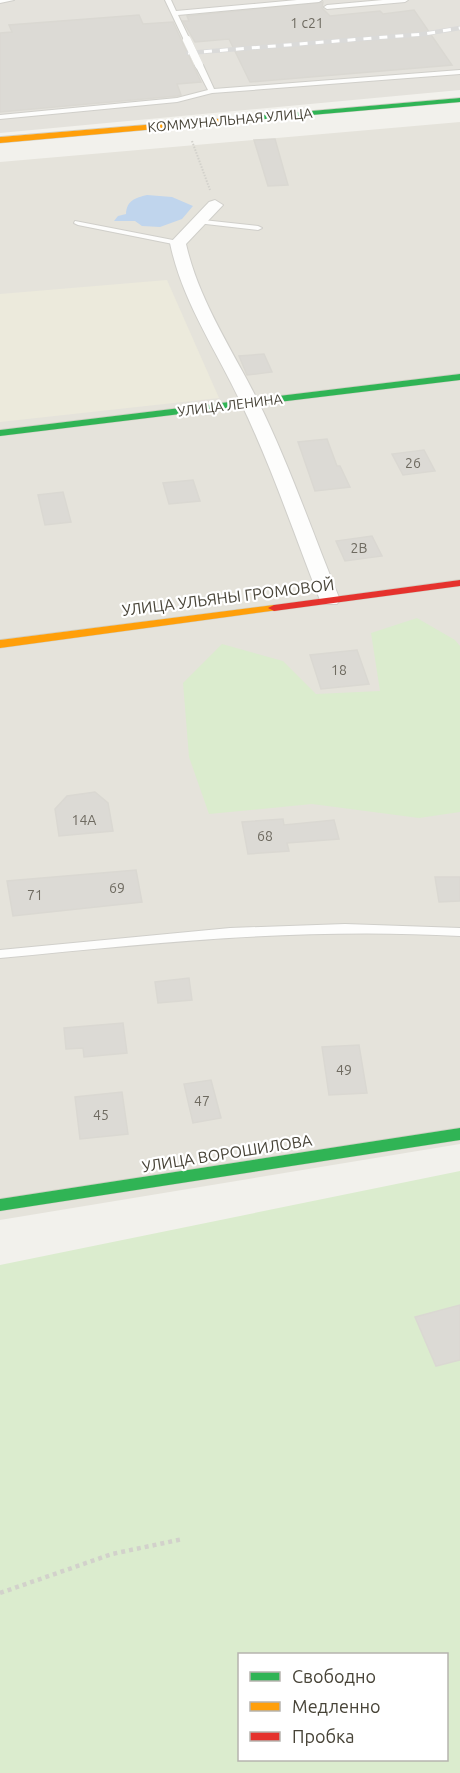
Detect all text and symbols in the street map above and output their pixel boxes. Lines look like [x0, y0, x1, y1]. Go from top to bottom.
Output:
house number: 1 с21 [290, 15, 324, 31]
street label: КОММУНАЛЬНАЯ УЛИЦА [147, 105, 313, 135]
street label: УЛИЦА ЛЕНИНА [177, 391, 283, 419]
house number: 26 [405, 455, 421, 471]
house number: 2В [351, 540, 367, 556]
street label: УЛИЦА УЛЬЯНЫ ГРОМОВОЙ [121, 574, 335, 619]
house number: 18 [331, 662, 347, 678]
house number: 14А [72, 812, 96, 828]
house number: 68 [257, 828, 273, 844]
house number: 69 [109, 880, 125, 896]
house number: 71 [27, 887, 43, 903]
house number: 49 [336, 1062, 352, 1078]
house number: 47 [194, 1093, 210, 1109]
house number: 45 [93, 1107, 109, 1123]
street label: УЛИЦА ВОРОШИЛОВА [141, 1131, 314, 1175]
legend [238, 1653, 448, 1761]
text: Свободно [292, 1666, 376, 1686]
text: Медленно [292, 1696, 381, 1716]
text: Пробка [292, 1726, 355, 1746]

